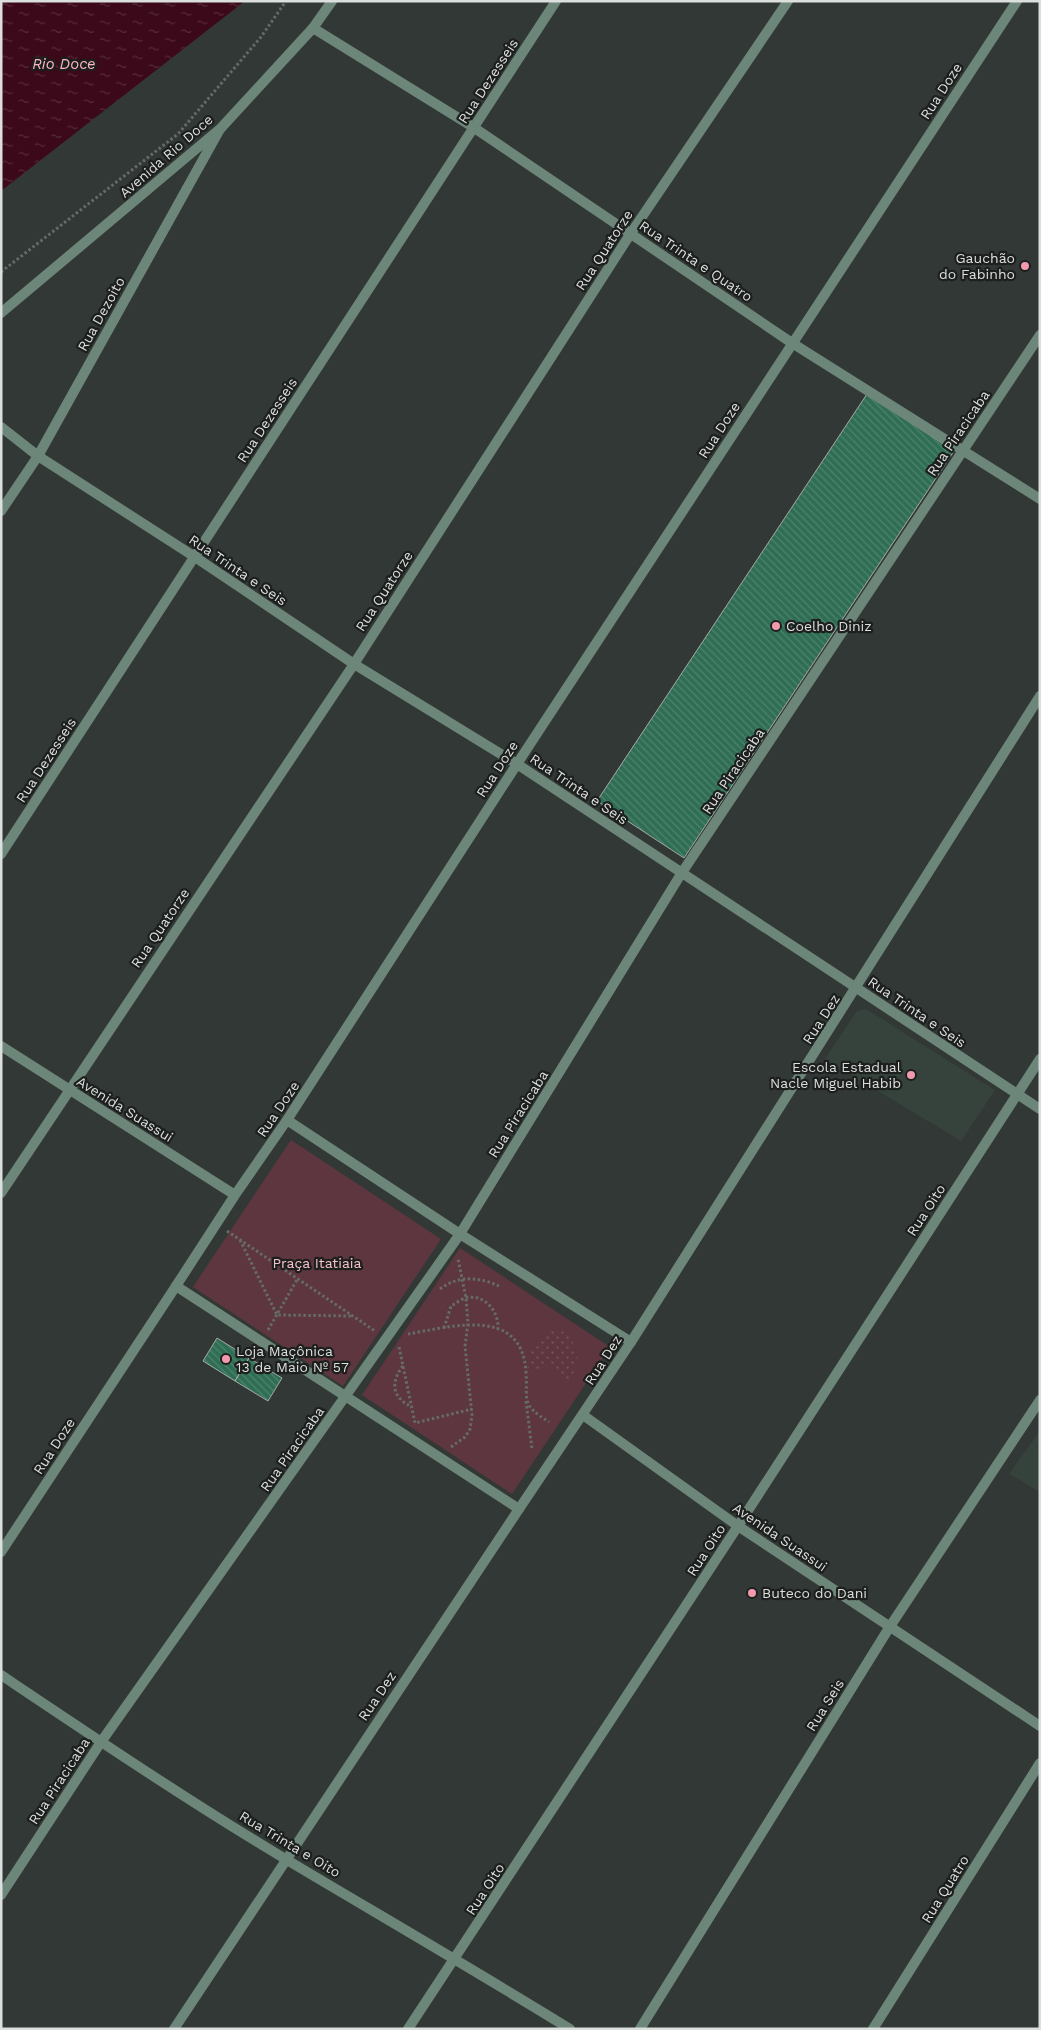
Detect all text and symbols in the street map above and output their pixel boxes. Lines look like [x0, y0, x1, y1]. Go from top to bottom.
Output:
street label: Rua Dezesseis [455, 36, 521, 126]
water label: Rio Doce [32, 55, 96, 73]
street label: Rua Doze [917, 60, 965, 122]
street label: Avenida Rio Doce [116, 111, 216, 201]
street label: Rua Quatorze [572, 207, 636, 293]
street label: Rua Trinta e Quatro [636, 217, 756, 305]
place label: Gauchão do Fabinho [939, 250, 1015, 282]
marker: Gauchão do Fabinho [1019, 260, 1031, 272]
street label: Rua Dezoito [74, 274, 128, 354]
street label: Rua Dezesseis [234, 375, 300, 465]
street label: Rua Piracicaba [923, 387, 993, 479]
street label: Rua Doze [695, 399, 743, 461]
street label: Rua Trinta e Seis [186, 531, 290, 609]
street label: Rua Quatorze [352, 548, 416, 634]
place label: Coelho Diniz [786, 618, 872, 634]
marker: Coelho Diniz [770, 620, 782, 632]
street label: Rua Dezesseis [13, 715, 79, 805]
street label: Rua Piracicaba [698, 725, 768, 817]
street label: Rua Doze [473, 738, 521, 800]
street label: Rua Trinta e Seis [527, 750, 631, 828]
street label: Rua Quatorze [128, 885, 192, 971]
street label: Rua Trinta e Seis [865, 973, 969, 1051]
street label: Rua Dez [799, 991, 843, 1047]
place label: Escola Estadual Nacle Miguel Habib [770, 1059, 902, 1091]
street label: Rua Piracicaba [485, 1067, 551, 1161]
marker: Escola Estadual Nacle Miguel Habib [905, 1069, 917, 1081]
street label: Avenida Suassui [74, 1073, 176, 1145]
street label: Rua Doze [253, 1078, 303, 1140]
street label: Rua Oito [903, 1181, 949, 1239]
park label: Praça Itatiaia [272, 1255, 362, 1271]
street label: Rua Dez [581, 1332, 625, 1388]
place label: Loja Maçônica 13 de Maio Nº 57 [236, 1343, 349, 1375]
marker: Loja Maçônica 13 de Maio Nº 57 [220, 1353, 232, 1365]
street label: Rua Piracicaba [257, 1403, 327, 1495]
street label: Rua Doze [30, 1415, 78, 1477]
street label: Avenida Suassui [730, 1500, 830, 1574]
street label: Rua Oito [683, 1521, 729, 1579]
place label: Buteco do Dani [762, 1585, 867, 1601]
marker: Buteco do Dani [746, 1587, 758, 1599]
street label: Rua Dez [355, 1668, 399, 1724]
street label: Rua Seis [803, 1676, 847, 1734]
street label: Rua Piracicaba [25, 1735, 93, 1827]
street label: Rua Trinta e Oito [237, 1808, 343, 1880]
street label: Rua Quatro [918, 1852, 972, 1926]
street label: Rua Oito [462, 1860, 508, 1918]

